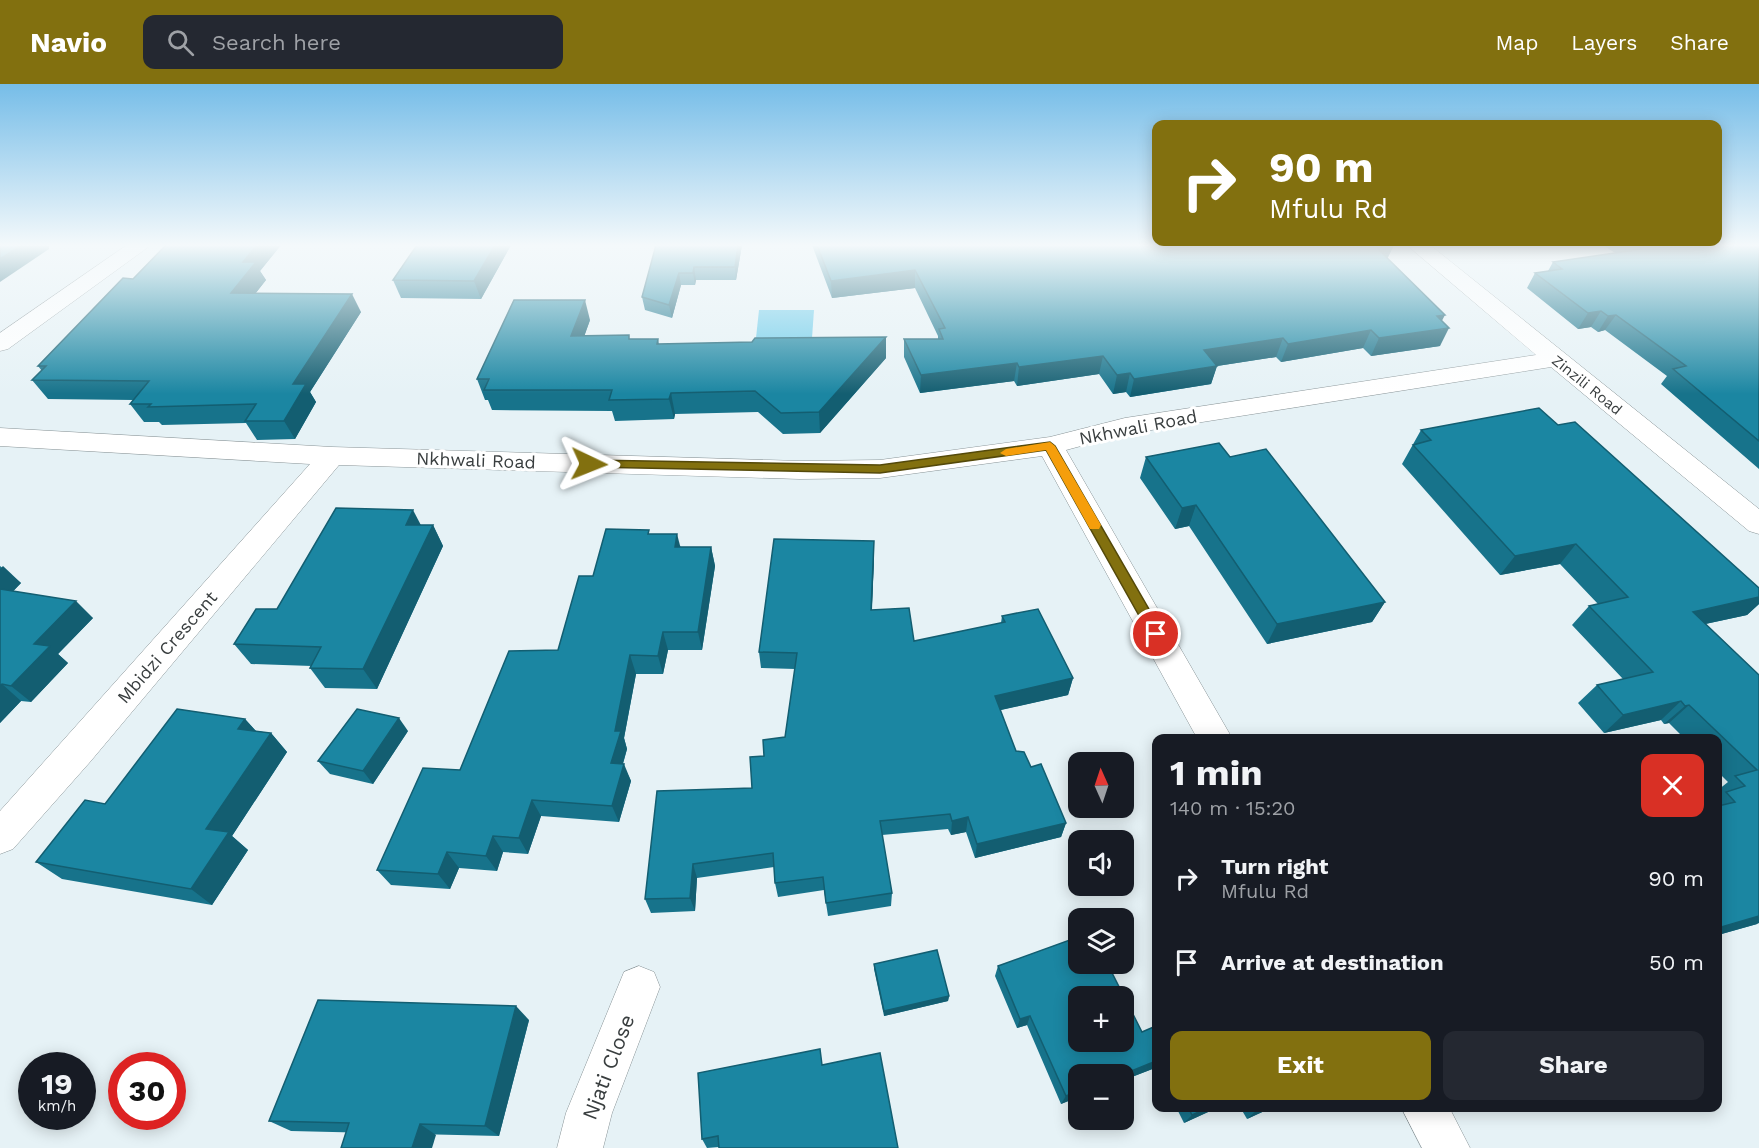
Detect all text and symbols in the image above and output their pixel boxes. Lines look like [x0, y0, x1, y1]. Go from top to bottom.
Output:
search box [143, 15, 563, 69]
text: Navio [30, 26, 107, 59]
icon: search [164, 26, 197, 59]
text: Search here [212, 30, 341, 55]
text: Map [1495, 30, 1538, 55]
text: Layers [1571, 30, 1637, 55]
text: Share [1670, 30, 1729, 55]
text: 90 m [1269, 143, 1373, 192]
icon: right [1170, 144, 1248, 222]
text: Mfulu Rd [1269, 193, 1388, 225]
street label: Zinzili Road [1548, 351, 1626, 419]
street label: Nkhwali Road [1077, 405, 1199, 449]
position arrow [557, 432, 621, 496]
street label: Nkhwali Road [416, 447, 536, 473]
street label: Mbidzi Crescent [113, 586, 222, 707]
pin [1130, 608, 1181, 659]
icon: arrive [1139, 617, 1172, 650]
north arrow [1068, 752, 1134, 818]
map controls [1068, 752, 1134, 1130]
text: 1 min [1170, 752, 1262, 794]
button: close [1641, 754, 1704, 817]
text: 140 m · 15:20 [1170, 796, 1296, 820]
button: sound [1068, 830, 1134, 896]
text: Turn right [1221, 854, 1328, 879]
icon: right [1170, 862, 1203, 895]
text: 90 m [1648, 866, 1704, 891]
text: Mfulu Rd [1221, 879, 1309, 903]
button: layers [1068, 908, 1134, 974]
icon: arrive [1170, 946, 1203, 979]
text: Arrive at destination [1221, 950, 1444, 975]
text: 50 m [1649, 950, 1704, 975]
button: + [1068, 986, 1134, 1052]
street label: Njati Close [577, 1011, 639, 1123]
button: Exit [1170, 1031, 1431, 1100]
button: Share [1443, 1031, 1704, 1100]
speed limit sign: 30 [108, 1052, 186, 1130]
button: − [1068, 1064, 1134, 1130]
text: 19 [41, 1066, 73, 1101]
text: km/h [38, 1097, 76, 1115]

